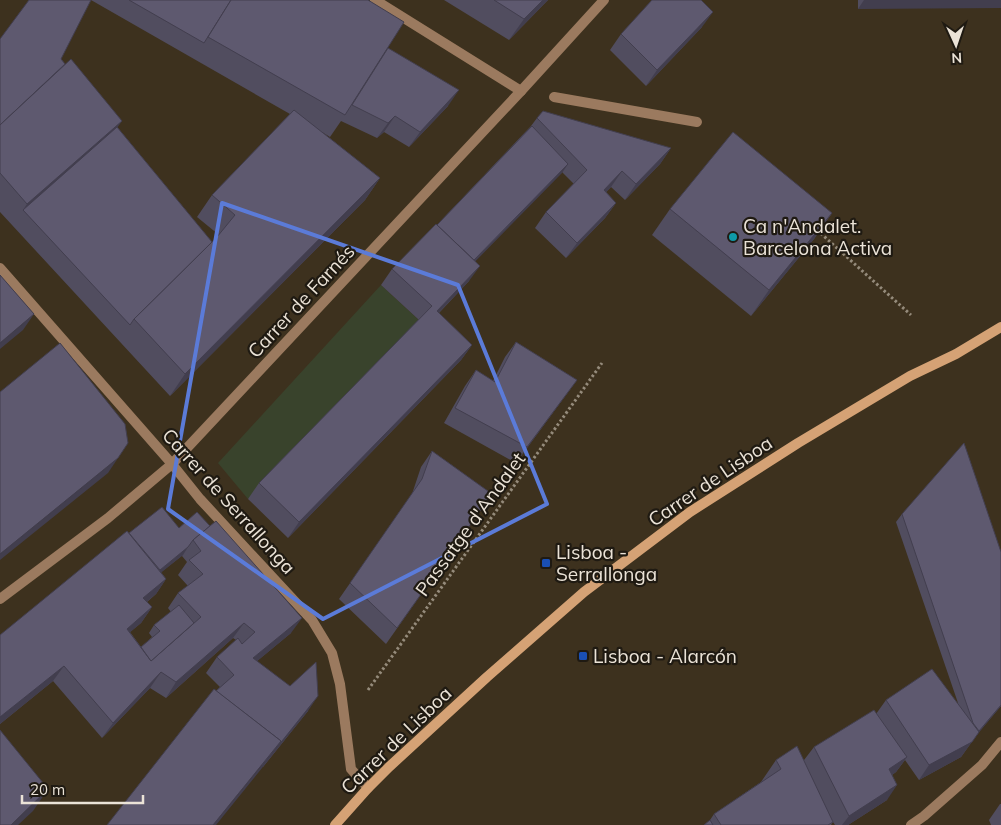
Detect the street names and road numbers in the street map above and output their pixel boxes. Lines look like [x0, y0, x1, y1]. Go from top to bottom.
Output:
street label: Carrer de Farnés [242, 239, 360, 363]
street label: Carrer de Serrallonga [157, 423, 301, 579]
street label: Carrer de Lisboa [643, 431, 777, 531]
street label: Passatge d'Andalet [410, 447, 530, 601]
street label: Carrer de Lisboa [336, 681, 456, 799]

